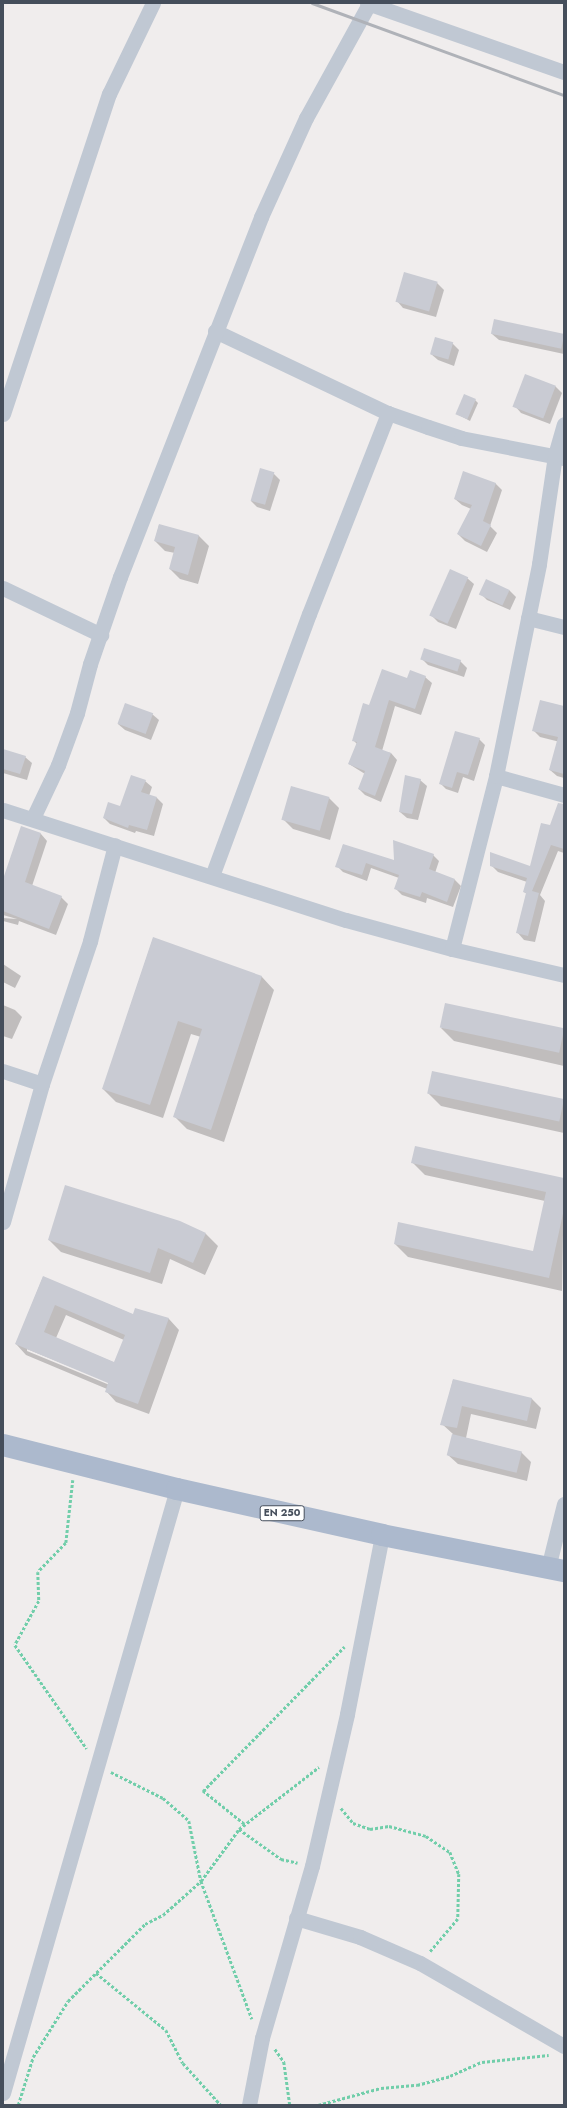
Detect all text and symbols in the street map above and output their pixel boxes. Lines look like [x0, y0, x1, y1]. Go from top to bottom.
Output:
road number: EN 250 [259, 1505, 305, 1521]

